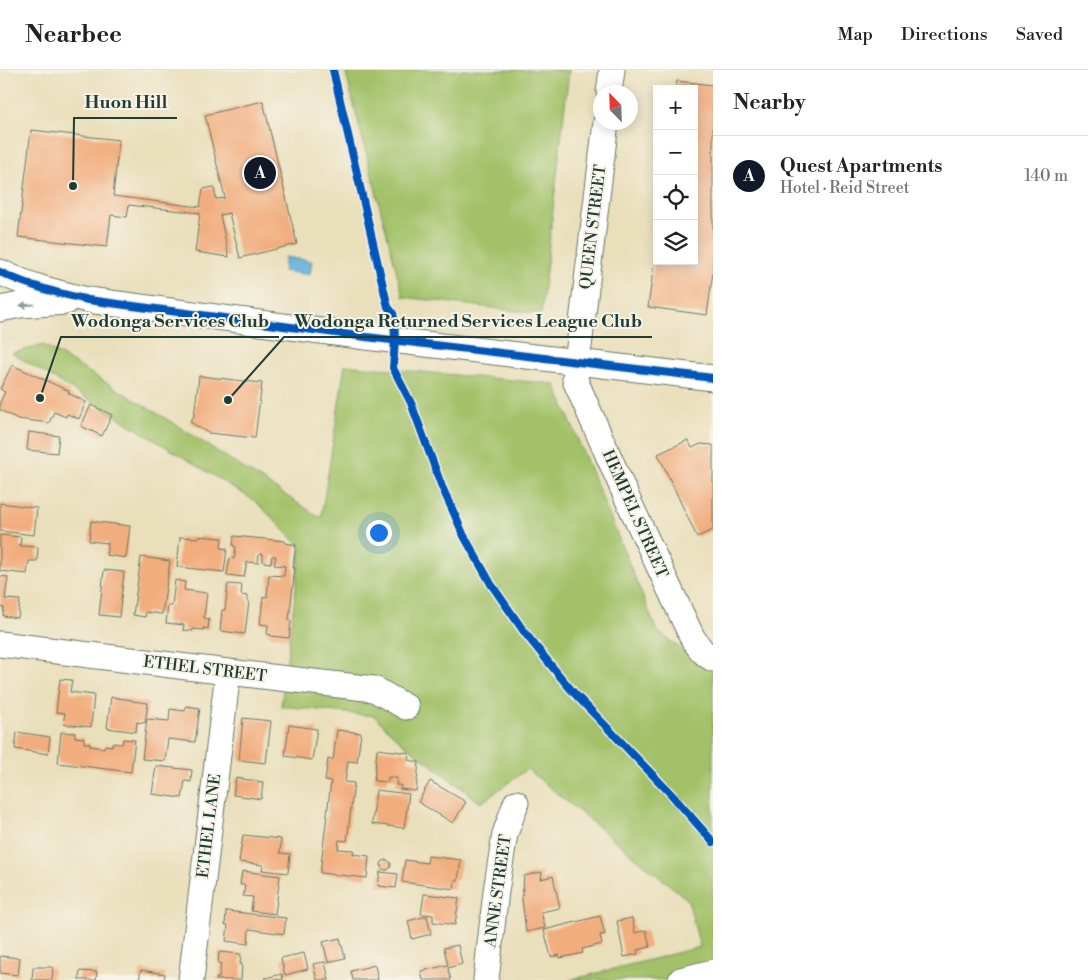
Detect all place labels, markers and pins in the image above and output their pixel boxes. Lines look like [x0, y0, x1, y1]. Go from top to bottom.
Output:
callout: Huon Hill [74, 85, 177, 118]
pin: A [244, 154, 276, 192]
callout: Wodonga Services Club [61, 304, 279, 337]
callout: Wodonga Returned Services League Club [284, 304, 652, 337]

